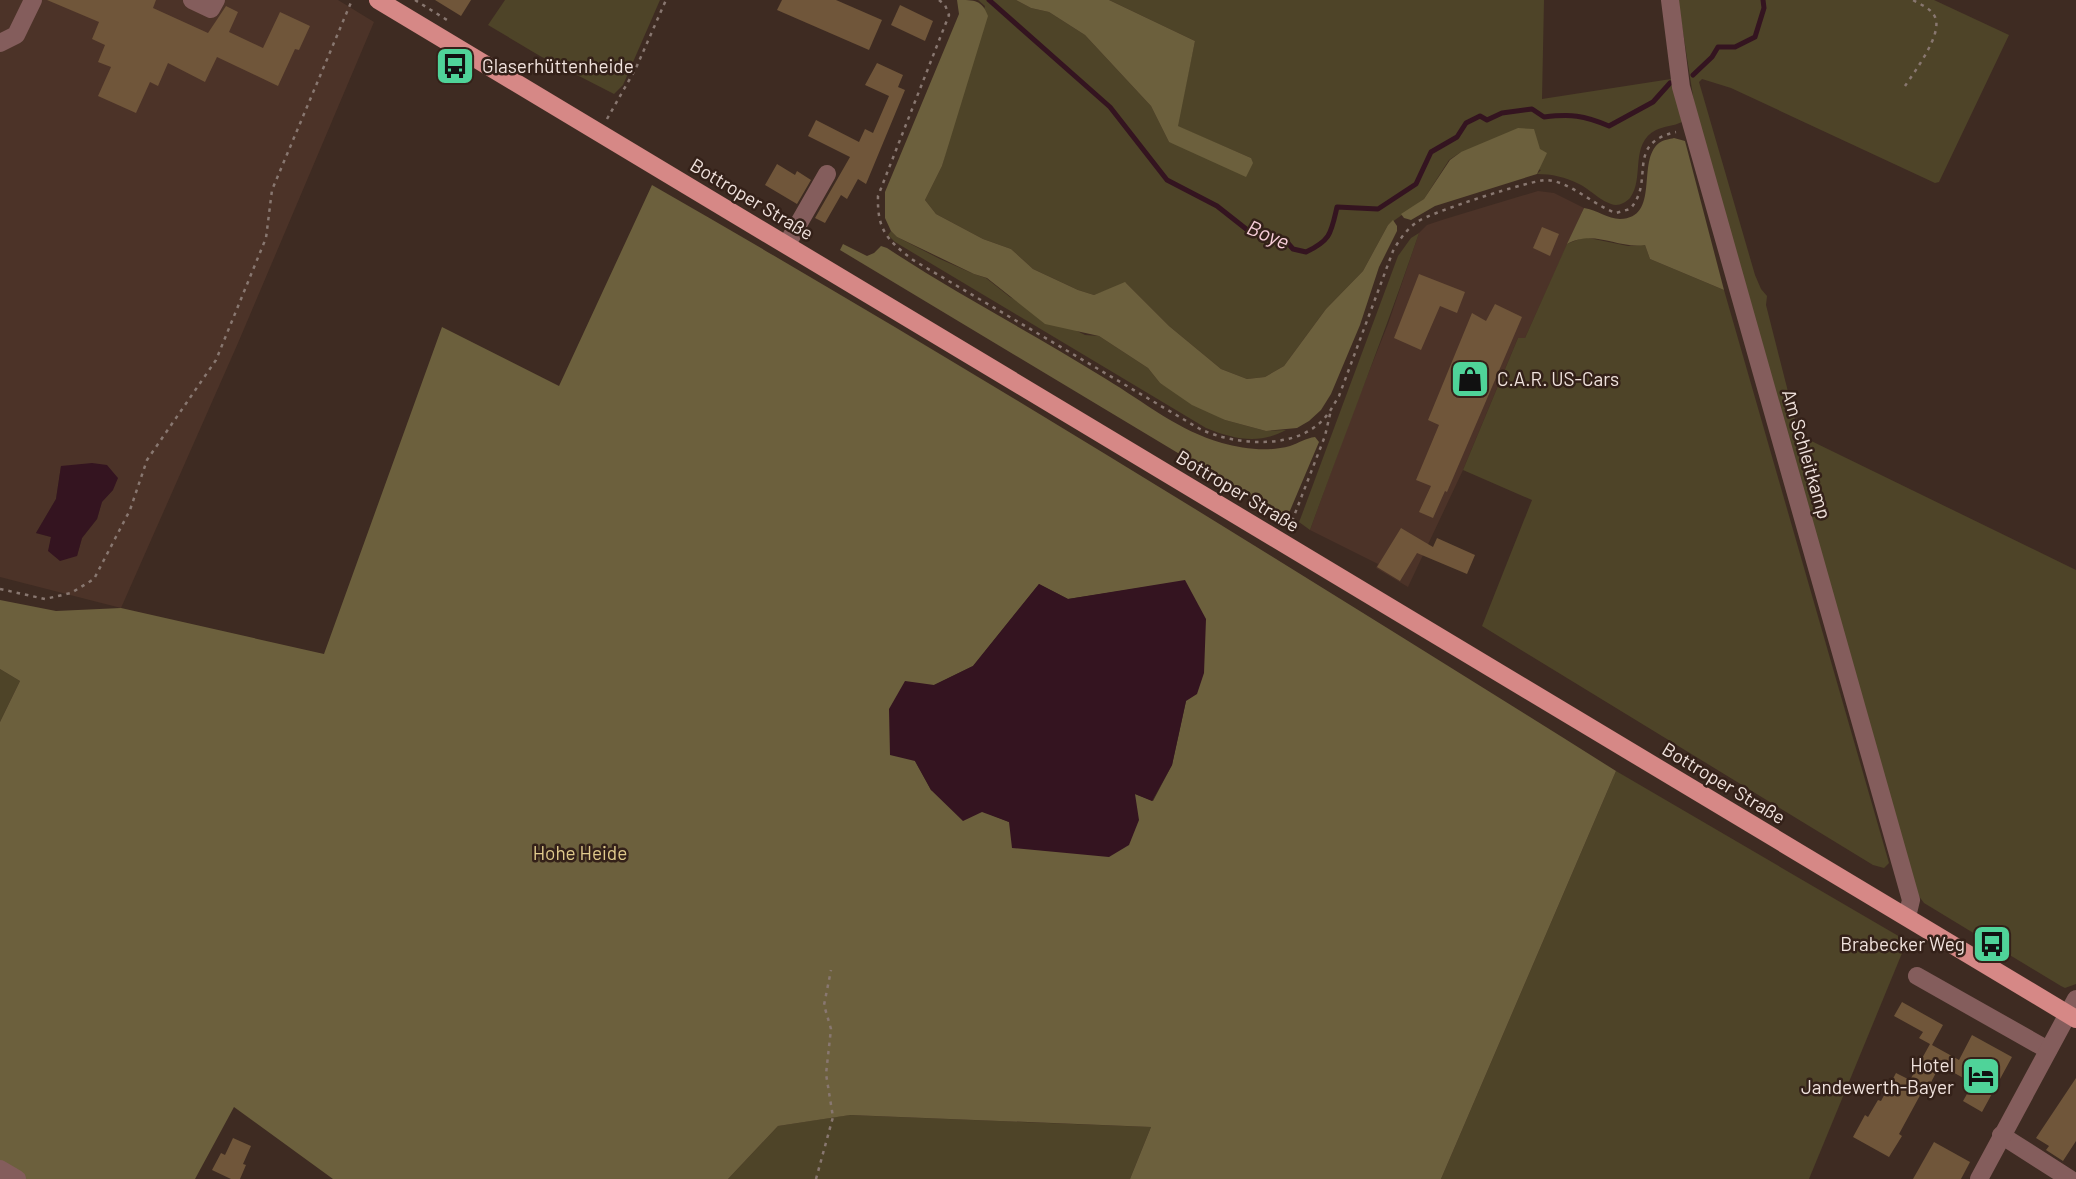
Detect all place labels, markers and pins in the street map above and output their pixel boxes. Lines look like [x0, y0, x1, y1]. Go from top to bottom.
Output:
bus stop icon: Glaserhüttenheide [434, 45, 476, 87]
place label: Glaserhüttenheide [482, 54, 634, 77]
shop icon: C.A.R. US-Cars [1449, 358, 1491, 400]
place label: C.A.R. US-Cars [1497, 367, 1619, 390]
bus stop icon: Brabecker Weg [1971, 923, 2013, 965]
place label: Brabecker Weg [1840, 932, 1965, 955]
place label: Hotel Jandewerth-Bayer [1801, 1053, 1954, 1098]
hotel icon: Hotel Jandewerth-Bayer [1960, 1055, 2002, 1097]

